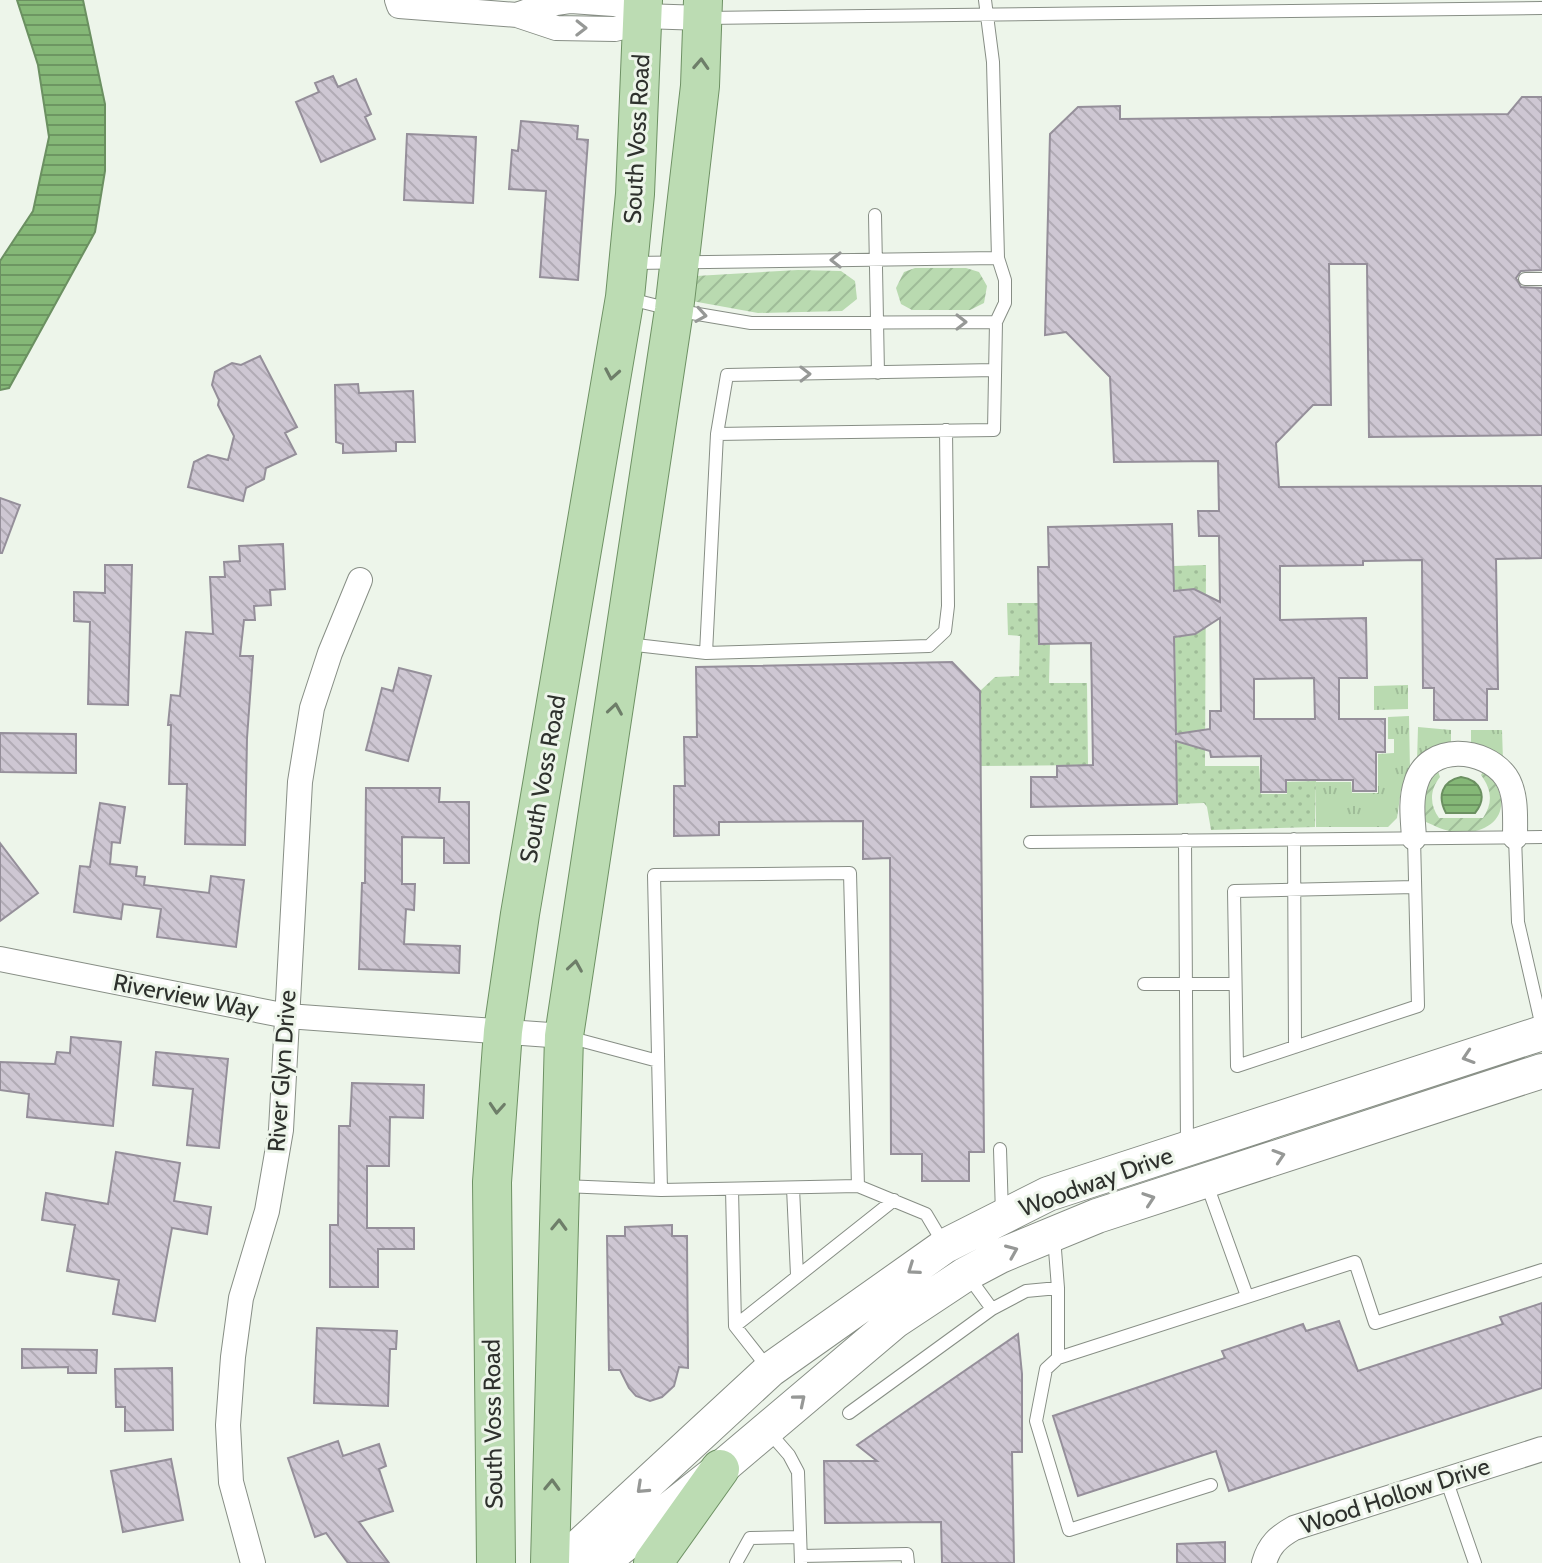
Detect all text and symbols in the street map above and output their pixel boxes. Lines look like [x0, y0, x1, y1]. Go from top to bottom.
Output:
one-way arrow [575, 19, 588, 37]
street label: South Voss Road [618, 53, 655, 225]
one-way arrow [692, 57, 709, 70]
one-way arrow [829, 251, 842, 269]
one-way arrow [695, 305, 708, 322]
one-way arrow [955, 313, 968, 331]
one-way arrow [799, 365, 812, 382]
one-way arrow [605, 367, 622, 381]
street label: South Voss Road [513, 693, 572, 865]
one-way arrow [606, 702, 623, 716]
one-way arrow [566, 959, 583, 973]
street label: Riverview Way [111, 967, 261, 1024]
street label: River Glyn Drive [261, 989, 302, 1153]
one-way arrow [1461, 1048, 1475, 1064]
one-way arrow [489, 1102, 506, 1115]
street label: Woodway Drive [1015, 1140, 1177, 1223]
one-way arrow [1271, 1149, 1285, 1165]
one-way arrow [1141, 1192, 1155, 1208]
one-way arrow [550, 1218, 567, 1231]
one-way arrow [1004, 1244, 1018, 1260]
one-way arrow [907, 1259, 921, 1274]
street label: South Voss Road [477, 1339, 508, 1509]
one-way arrow [791, 1395, 805, 1410]
street label: Wood Hollow Drive [1296, 1451, 1493, 1540]
one-way arrow [543, 1478, 560, 1491]
one-way arrow [637, 1478, 652, 1492]

